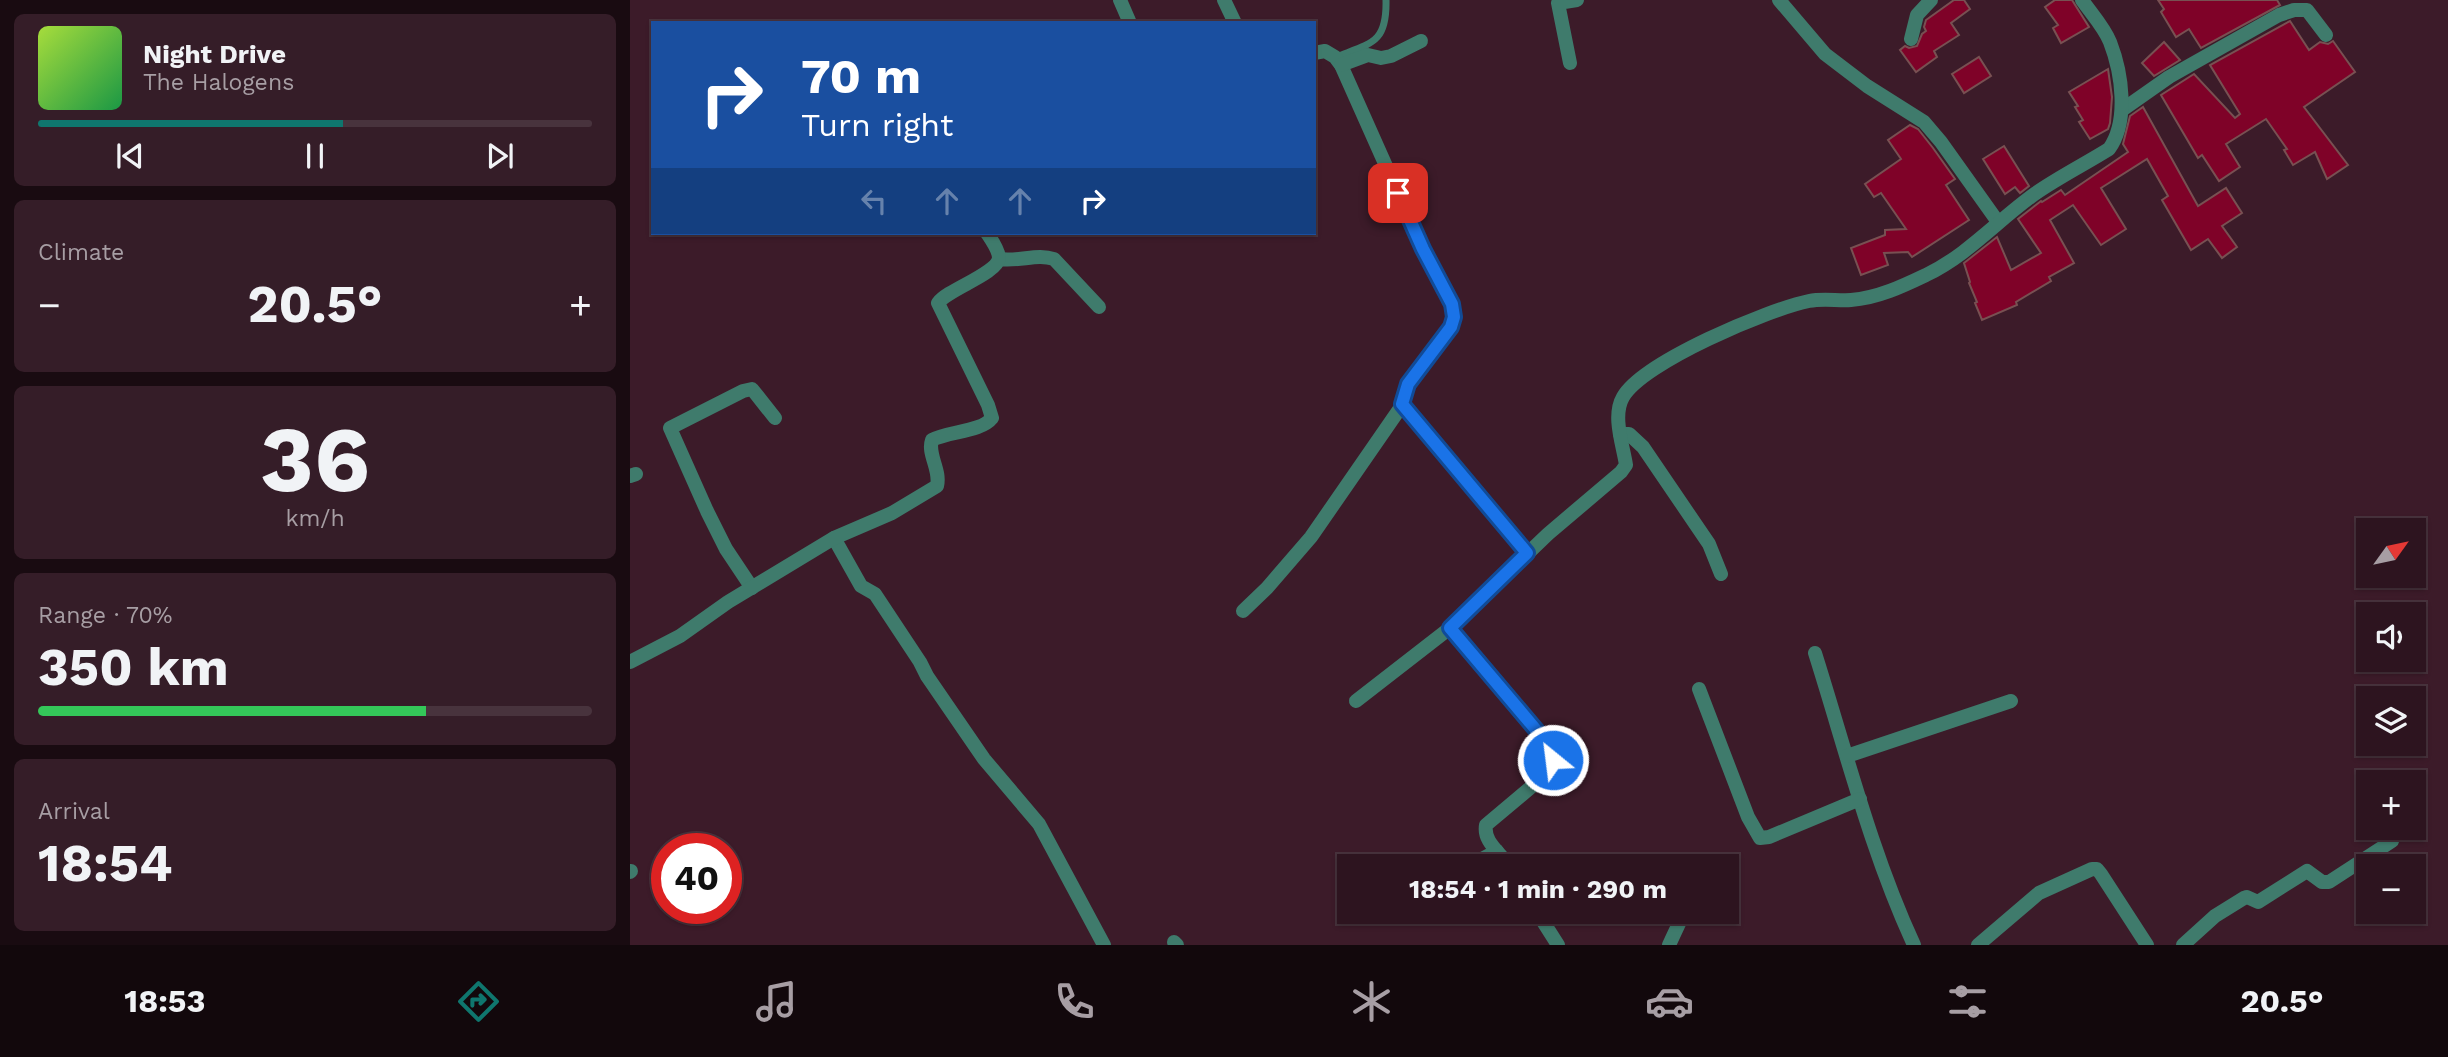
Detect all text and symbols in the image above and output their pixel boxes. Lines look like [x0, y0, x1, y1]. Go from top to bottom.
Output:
text: Night Drive [143, 39, 286, 69]
text: 70 m [801, 47, 921, 105]
icon: right [686, 49, 777, 140]
text: The Halogens [143, 69, 294, 96]
text: Turn right [801, 106, 953, 144]
icon: previous [111, 137, 149, 175]
icon: pause [296, 137, 334, 175]
icon: next [481, 137, 519, 175]
pin [1368, 163, 1428, 223]
icon: arrive [1379, 174, 1417, 212]
icon: left [855, 182, 893, 220]
icon: ahead [928, 182, 966, 220]
icon: ahead [1001, 182, 1039, 220]
icon: right [1074, 182, 1112, 220]
text: Climate [38, 239, 124, 266]
text: 20.5° [247, 274, 383, 335]
text: − [38, 283, 61, 327]
text: + [569, 283, 592, 327]
text: 36 [260, 406, 370, 513]
text: km/h [285, 505, 345, 532]
north arrow [2356, 518, 2426, 588]
map controls [2356, 518, 2426, 924]
text: Range · 70% [38, 602, 172, 629]
button: sound [2356, 602, 2426, 672]
text: 350 km [38, 637, 229, 698]
button: layers [2356, 686, 2426, 756]
position arrow [1516, 723, 1590, 797]
button: + [2356, 770, 2426, 840]
text: Arrival [38, 798, 110, 825]
text: 18:54 [38, 833, 173, 894]
speed limit sign: 40 [651, 833, 742, 924]
button: − [2356, 854, 2426, 924]
text: 18:54 · 1 min · 290 m [1409, 874, 1667, 904]
icon: directions [454, 977, 503, 1026]
icon: music [752, 977, 801, 1026]
icon: phone [1050, 977, 1099, 1026]
icon: climate [1347, 977, 1396, 1026]
icon: car [1645, 977, 1694, 1026]
icon: filters [1943, 977, 1992, 1026]
text: 18:53 [124, 982, 206, 1020]
text: 20.5° [2240, 982, 2324, 1020]

